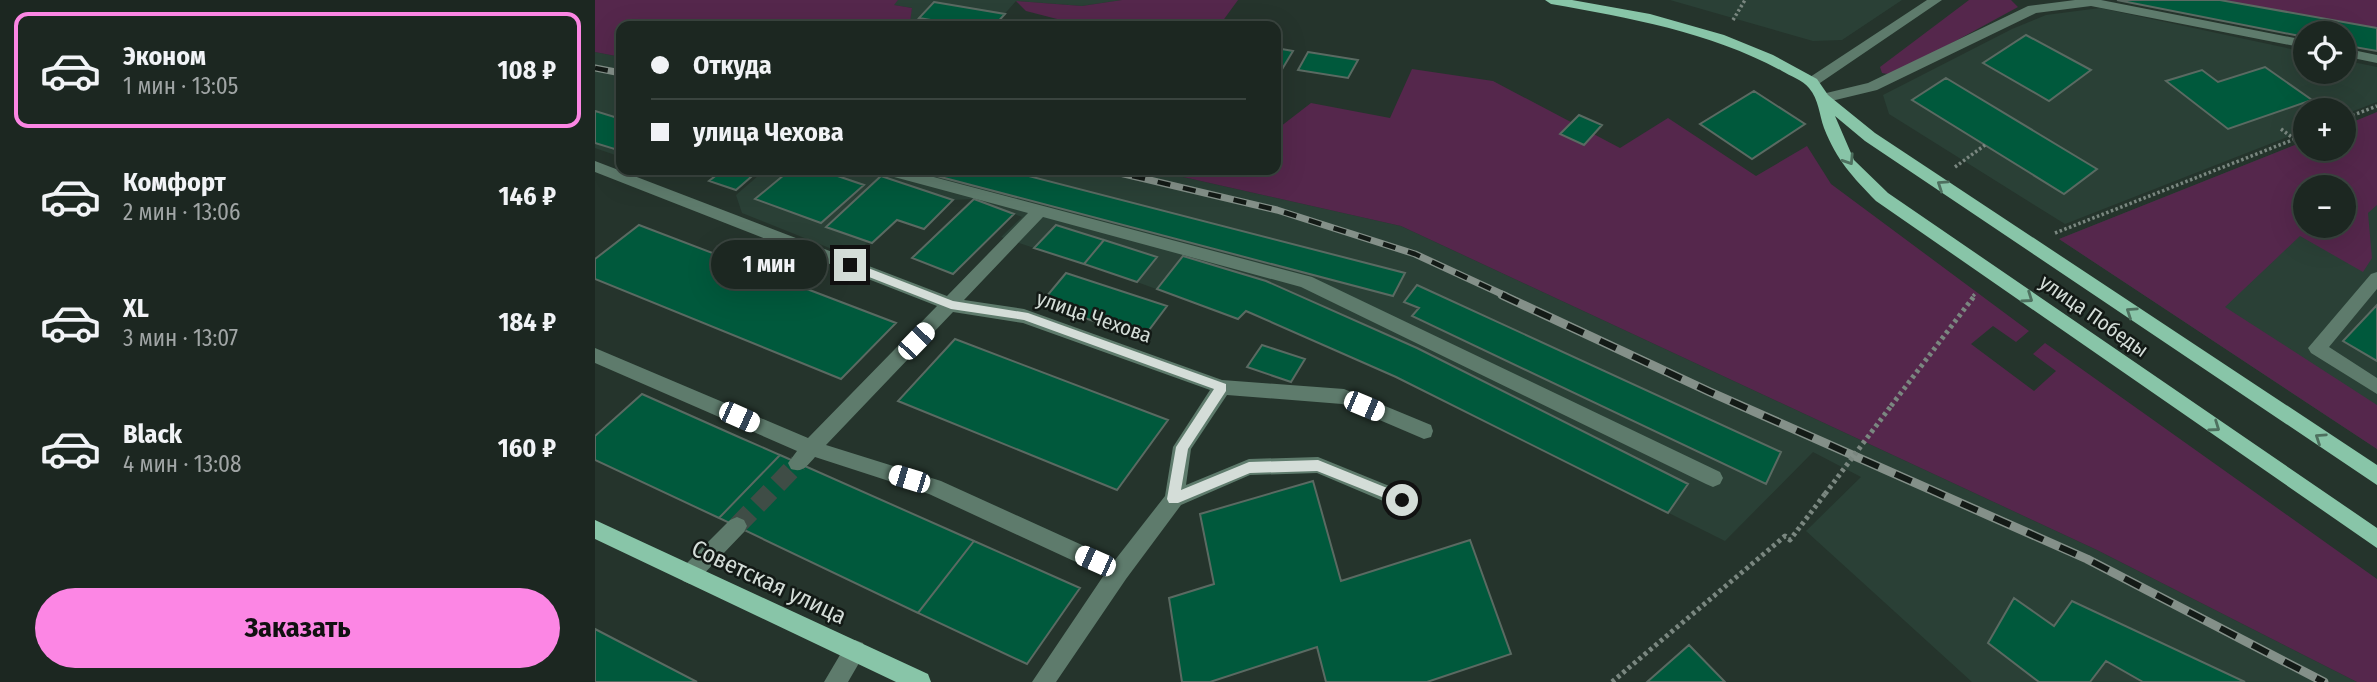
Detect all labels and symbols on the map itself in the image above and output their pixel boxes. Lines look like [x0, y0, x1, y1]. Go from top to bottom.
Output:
one-way arrow [1840, 152, 1853, 165]
one-way arrow [1937, 181, 1950, 194]
callout: 1 мин [710, 240, 825, 290]
route end [834, 249, 866, 281]
street label: улица Победы [2035, 269, 2153, 363]
street label: улица Чехова [1033, 285, 1155, 349]
one-way arrow [2020, 290, 2033, 302]
one-way arrow [2126, 308, 2139, 320]
car [894, 319, 939, 363]
car [1341, 388, 1388, 424]
car [716, 399, 763, 435]
one-way arrow [2207, 419, 2220, 431]
one-way arrow [2315, 434, 2328, 446]
car [886, 463, 933, 495]
route start [1386, 484, 1418, 516]
street label: Советская улица [687, 534, 851, 630]
car [1072, 543, 1119, 579]

